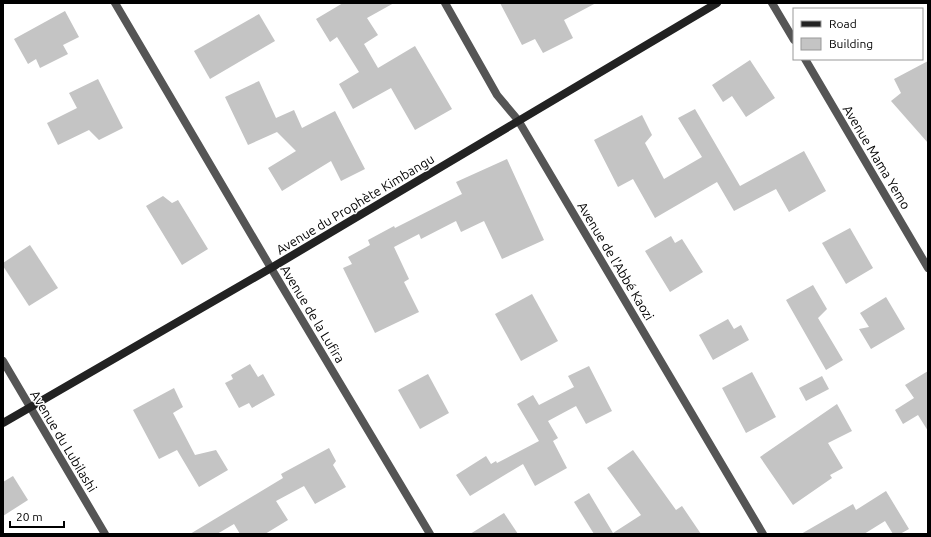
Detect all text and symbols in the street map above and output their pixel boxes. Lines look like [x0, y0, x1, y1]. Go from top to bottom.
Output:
legend [793, 8, 923, 60]
text: Road [829, 17, 857, 30]
text: Building [829, 37, 873, 50]
street label: Avenue Mama Yemo [840, 103, 914, 211]
street label: Avenue du Prophète Kimbangu [274, 151, 436, 257]
street label: Avenue de l'Abbé Kaozi [575, 199, 657, 323]
street label: Avenue de la Lufira [278, 263, 348, 365]
street label: Avenue du Lubilashi [28, 388, 100, 494]
scale bar [10, 503, 64, 529]
text: 20 m [16, 510, 43, 523]

